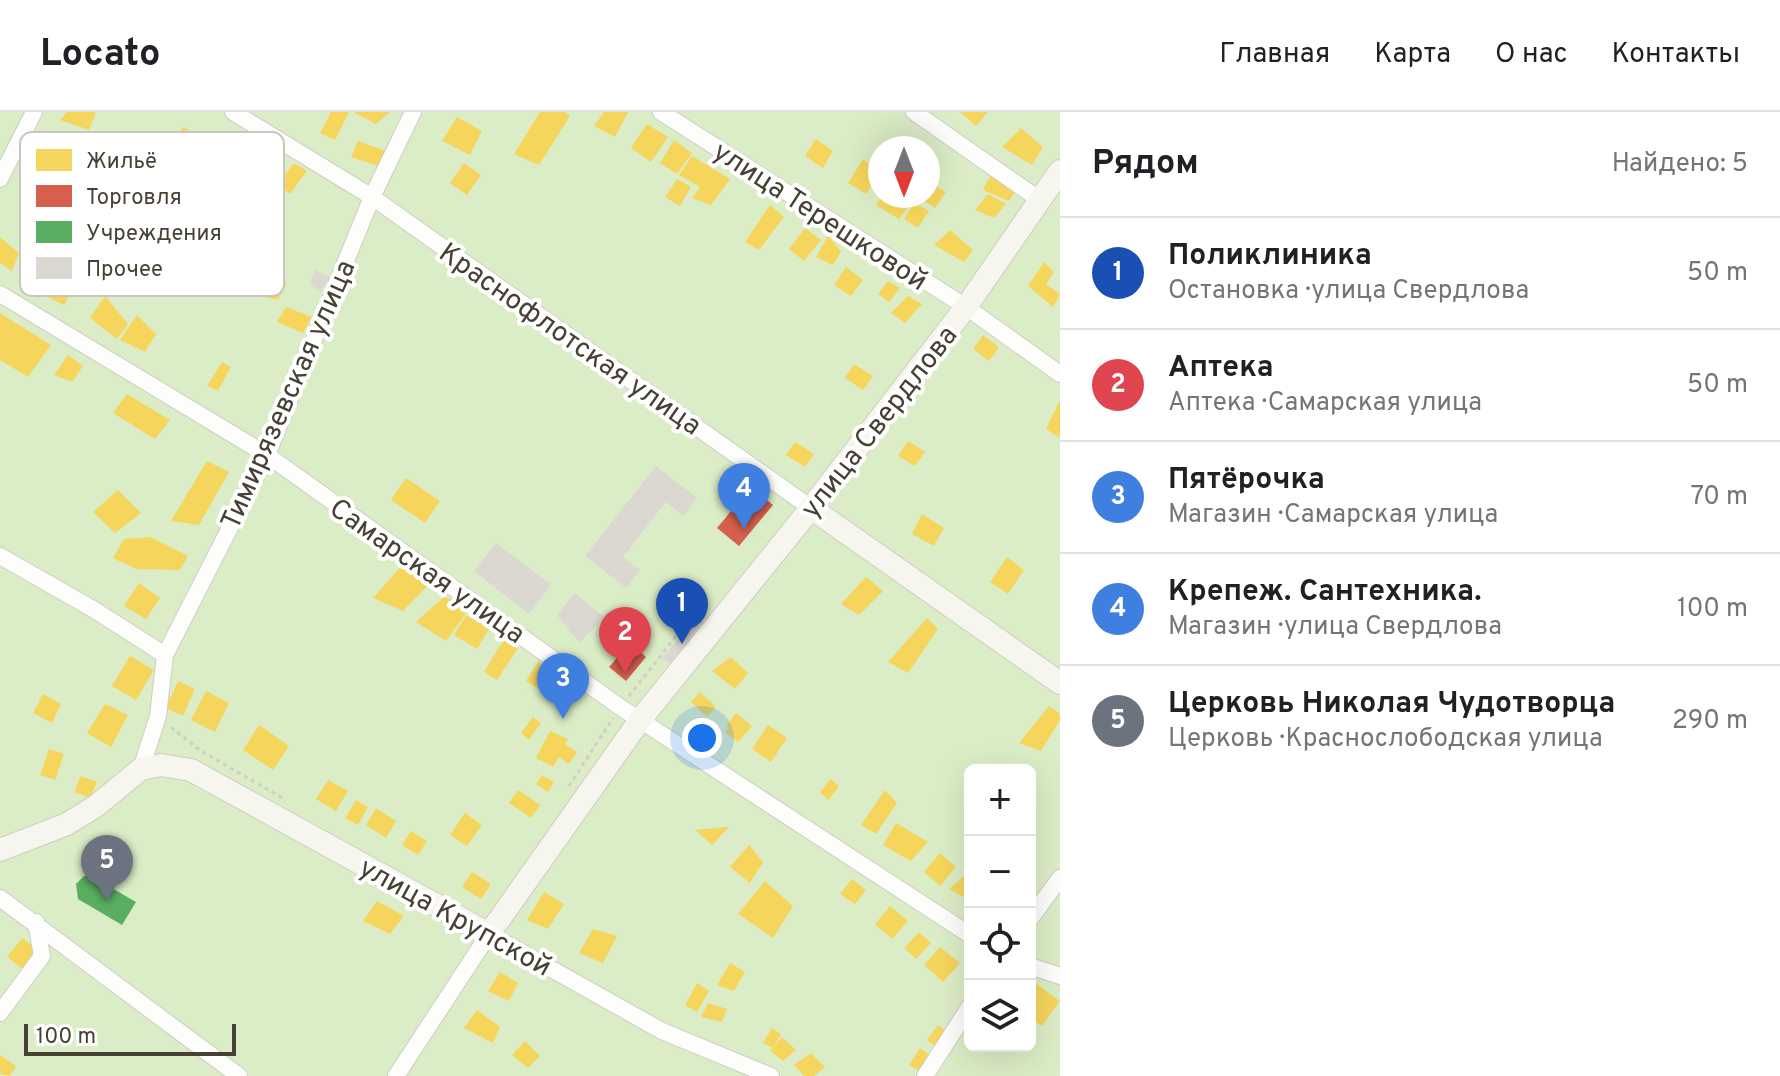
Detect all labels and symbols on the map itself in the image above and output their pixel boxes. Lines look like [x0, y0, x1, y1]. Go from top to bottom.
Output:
legend [20, 132, 284, 296]
street label: улица Терешковой [705, 135, 933, 300]
north arrow [868, 136, 940, 208]
text: Жильё [86, 149, 157, 176]
text: Торговля [86, 185, 182, 212]
text: Учреждения [86, 221, 222, 248]
street label: Краснофлотская улица [431, 236, 708, 445]
street label: Тимирязевская улица [214, 255, 365, 535]
text: Прочее [86, 257, 163, 284]
street label: улица Свердлова [794, 319, 967, 526]
pin: 4 [718, 463, 770, 529]
street label: Самарская улица [321, 492, 531, 653]
pin: 1 [656, 578, 708, 644]
pin: 2 [599, 607, 651, 673]
pin: 3 [537, 653, 589, 719]
your location [682, 718, 722, 758]
pin: 5 [81, 835, 133, 901]
street label: улица Крупской [352, 851, 557, 986]
scale bar [24, 1020, 236, 1056]

